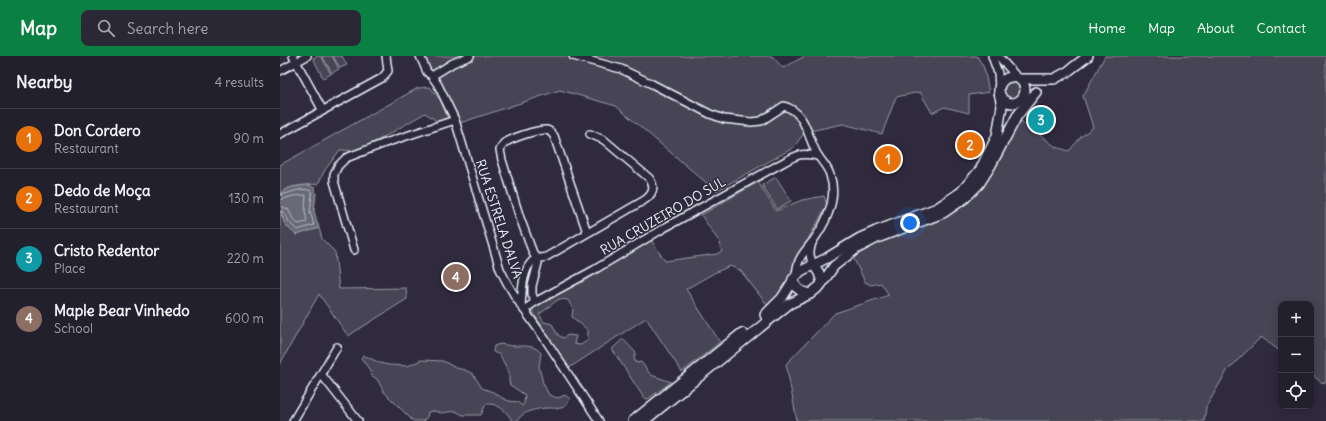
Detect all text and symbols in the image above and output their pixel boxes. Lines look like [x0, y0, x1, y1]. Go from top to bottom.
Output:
search box [81, 10, 361, 46]
text: Map [20, 16, 57, 40]
icon: search [95, 17, 117, 39]
text: Search here [127, 19, 208, 38]
text: Home [1088, 19, 1126, 37]
text: Map [1148, 19, 1175, 37]
text: About [1197, 19, 1235, 37]
text: Contact [1257, 19, 1306, 37]
text: Nearby [16, 71, 72, 93]
text: 4 results [215, 74, 264, 91]
pin: 3 [1028, 105, 1054, 135]
text: Don Cordero [54, 121, 141, 140]
text: 1 [26, 130, 32, 147]
text: 90 m [233, 130, 264, 147]
pin: 2 [957, 130, 983, 160]
text: Restaurant [54, 140, 119, 157]
pin: 1 [875, 144, 901, 174]
street label: RUA ESTRELA DALVA [472, 157, 526, 281]
street label: RUA CRUZEIRO DO SUL [597, 173, 729, 259]
text: Dedo de Moça [54, 181, 151, 200]
text: 2 [25, 190, 33, 207]
text: 130 m [228, 190, 264, 207]
text: Restaurant [54, 200, 119, 217]
your location [900, 213, 920, 233]
text: Cristo Redentor [54, 241, 159, 260]
text: 3 [25, 250, 33, 267]
text: 220 m [227, 250, 264, 267]
text: Place [54, 260, 85, 277]
pin: 4 [443, 262, 469, 292]
text: Maple Bear Vinhedo [54, 301, 190, 320]
map controls [1278, 301, 1314, 409]
button: + [1278, 301, 1314, 337]
text: 4 [25, 310, 33, 327]
text: 600 m [225, 310, 264, 327]
text: School [54, 320, 93, 337]
button: − [1278, 337, 1314, 373]
button: locate [1278, 373, 1314, 409]

